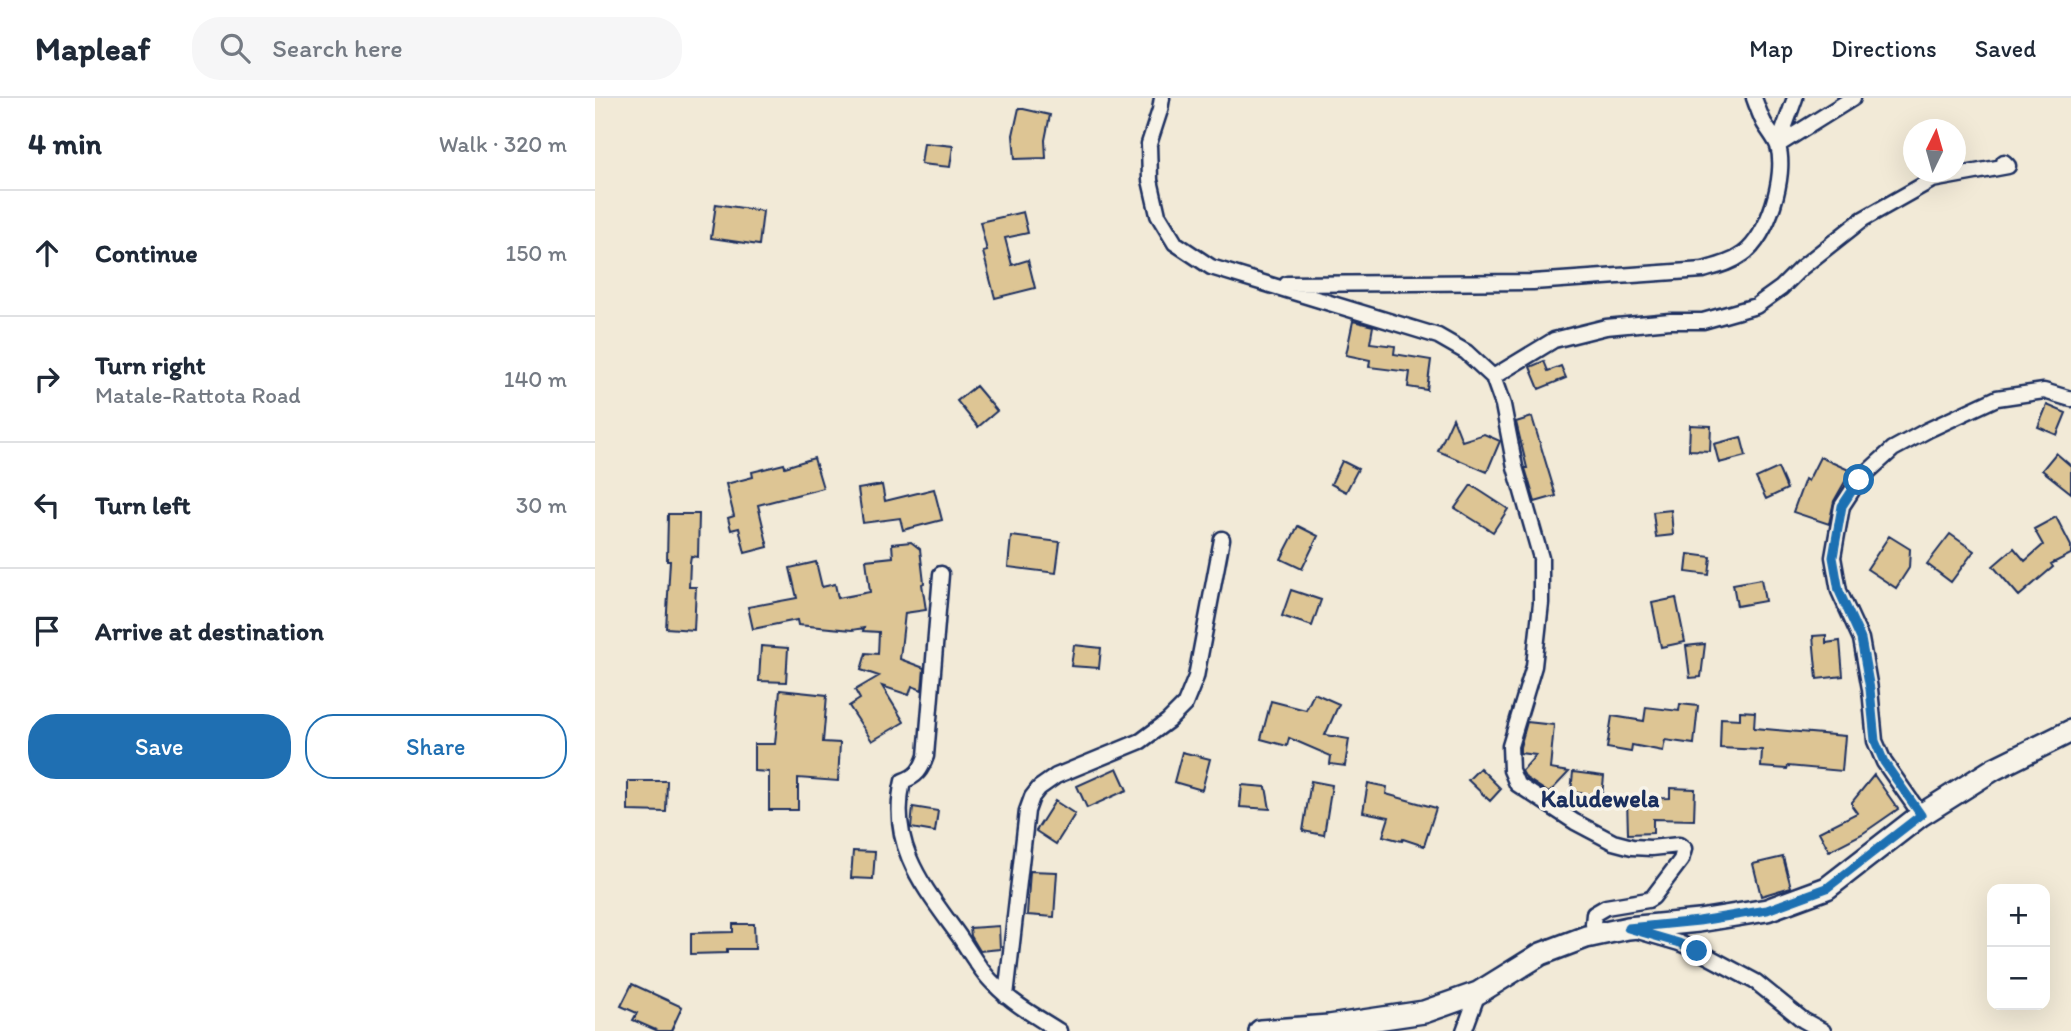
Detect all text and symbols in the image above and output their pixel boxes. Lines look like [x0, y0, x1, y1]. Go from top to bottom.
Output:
search box [192, 17, 682, 80]
text: Mapleaf [35, 29, 150, 68]
icon: search [216, 29, 254, 67]
text: Search here [272, 32, 403, 64]
text: Map [1749, 34, 1793, 63]
text: Directions [1831, 34, 1937, 63]
text: Saved [1975, 34, 2036, 63]
north arrow [1903, 119, 1966, 182]
text: 4 min [28, 125, 102, 162]
text: Walk · 320 m [439, 130, 567, 158]
icon: ahead [28, 234, 66, 272]
text: Continue [95, 237, 198, 269]
text: 150 m [506, 239, 567, 267]
text: Turn right [95, 349, 206, 381]
icon: right [28, 360, 66, 398]
text: 140 m [504, 365, 567, 393]
text: Matale-Rattota Road [95, 381, 301, 409]
route start [1843, 464, 1874, 495]
icon: left [28, 486, 66, 524]
text: Turn left [95, 489, 191, 521]
text: 30 m [516, 491, 567, 519]
icon: arrive [28, 612, 66, 650]
text: Arrive at destination [95, 615, 324, 647]
button: Save [28, 714, 291, 779]
button: Share [305, 714, 567, 779]
district label: Kaludewela [1541, 784, 1659, 813]
map controls [1987, 884, 2050, 1010]
button: + [1987, 884, 2050, 947]
route end [1681, 935, 1712, 966]
button: − [1987, 947, 2050, 1010]

